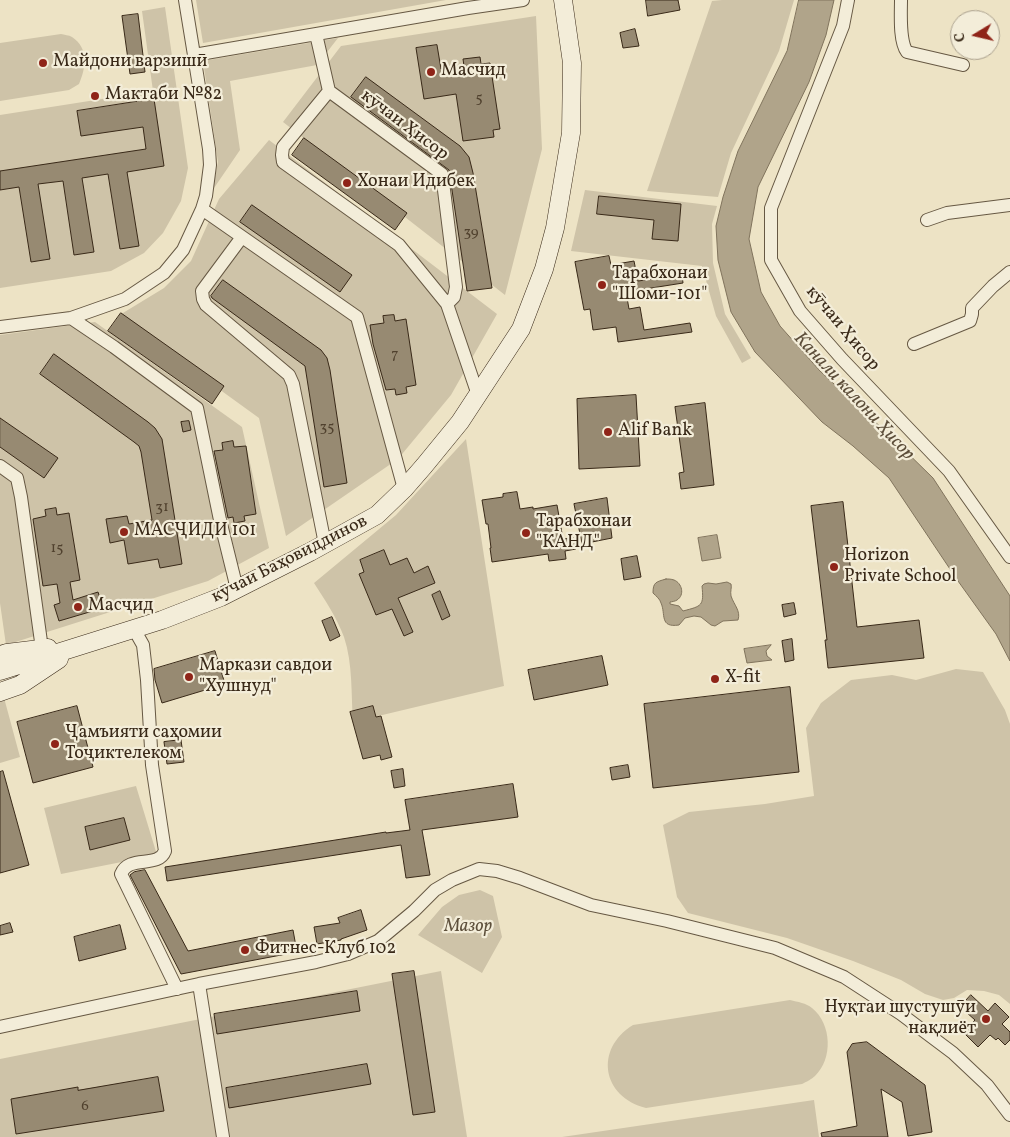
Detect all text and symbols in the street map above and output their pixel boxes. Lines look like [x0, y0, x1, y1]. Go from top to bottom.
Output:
north arrow [950, 10, 1000, 60]
text: С [951, 31, 971, 43]
place label: Майдони варзишӣ [53, 52, 208, 74]
marker: Майдони варзишӣ [37, 57, 49, 69]
place label: Масчид [441, 61, 506, 83]
marker: Масчид [425, 66, 437, 78]
place label: Мактаби №82 [105, 85, 222, 107]
street label: кӯчаи Ҳисор [356, 86, 452, 166]
marker: Мактаби №82 [89, 90, 101, 102]
house number: 5 [475, 90, 483, 108]
place label: Хонаи Идибек [357, 172, 475, 194]
marker: Хонаи Идибек [341, 177, 353, 189]
house number: 39 [463, 224, 479, 242]
place label: Тарабхонаи "Шоми-101" [612, 264, 708, 306]
marker: Тарабхонаи "Шоми-101" [596, 279, 608, 291]
street label: кӯчаи Ҳисор [800, 282, 884, 376]
water label: Канали калони Ҳисор [788, 328, 918, 466]
house number: 7 [391, 346, 399, 364]
house number: 35 [320, 419, 334, 437]
place label: Alif Bank [618, 421, 692, 443]
marker: Alif Bank [602, 426, 614, 438]
house number: 31 [155, 499, 169, 517]
street label: кӯчаи Баҳовиддинов [208, 511, 372, 609]
place label: Тарабхонаи "КАНД" [536, 512, 632, 554]
place label: МАСҶИДИ 101 [134, 521, 256, 543]
marker: МАСҶИДИ 101 [118, 526, 130, 538]
marker: Тарабхонаи "КАНД" [520, 527, 532, 539]
house number: 15 [50, 540, 64, 558]
place label: Horizon Private School [844, 546, 956, 588]
marker: Horizon Private School [828, 561, 840, 573]
place label: Масҷид [88, 596, 153, 618]
marker: Масҷид [72, 601, 84, 613]
place label: Маркази савдои "Хушнуд" [199, 656, 332, 699]
place label: X-fit [725, 668, 761, 690]
marker: Маркази савдои "Хушнуд" [183, 671, 195, 683]
marker: X-fit [709, 673, 721, 685]
place label: Ҷамъияти саҳомии Тоҷиктелеком [65, 723, 222, 766]
marker: Ҷамъияти саҳомии Тоҷиктелеком [49, 738, 61, 750]
park label: Мазор [444, 917, 492, 939]
place label: Фитнес-Клуб 102 [255, 939, 396, 961]
marker: Фитнес-Клуб 102 [239, 944, 251, 956]
place label: Нуқтаи шустушӯи нақлиёт [824, 998, 976, 1040]
marker: Нуқтаи шустушӯи нақлиёт [980, 1013, 992, 1025]
house number: 6 [81, 1098, 89, 1116]

